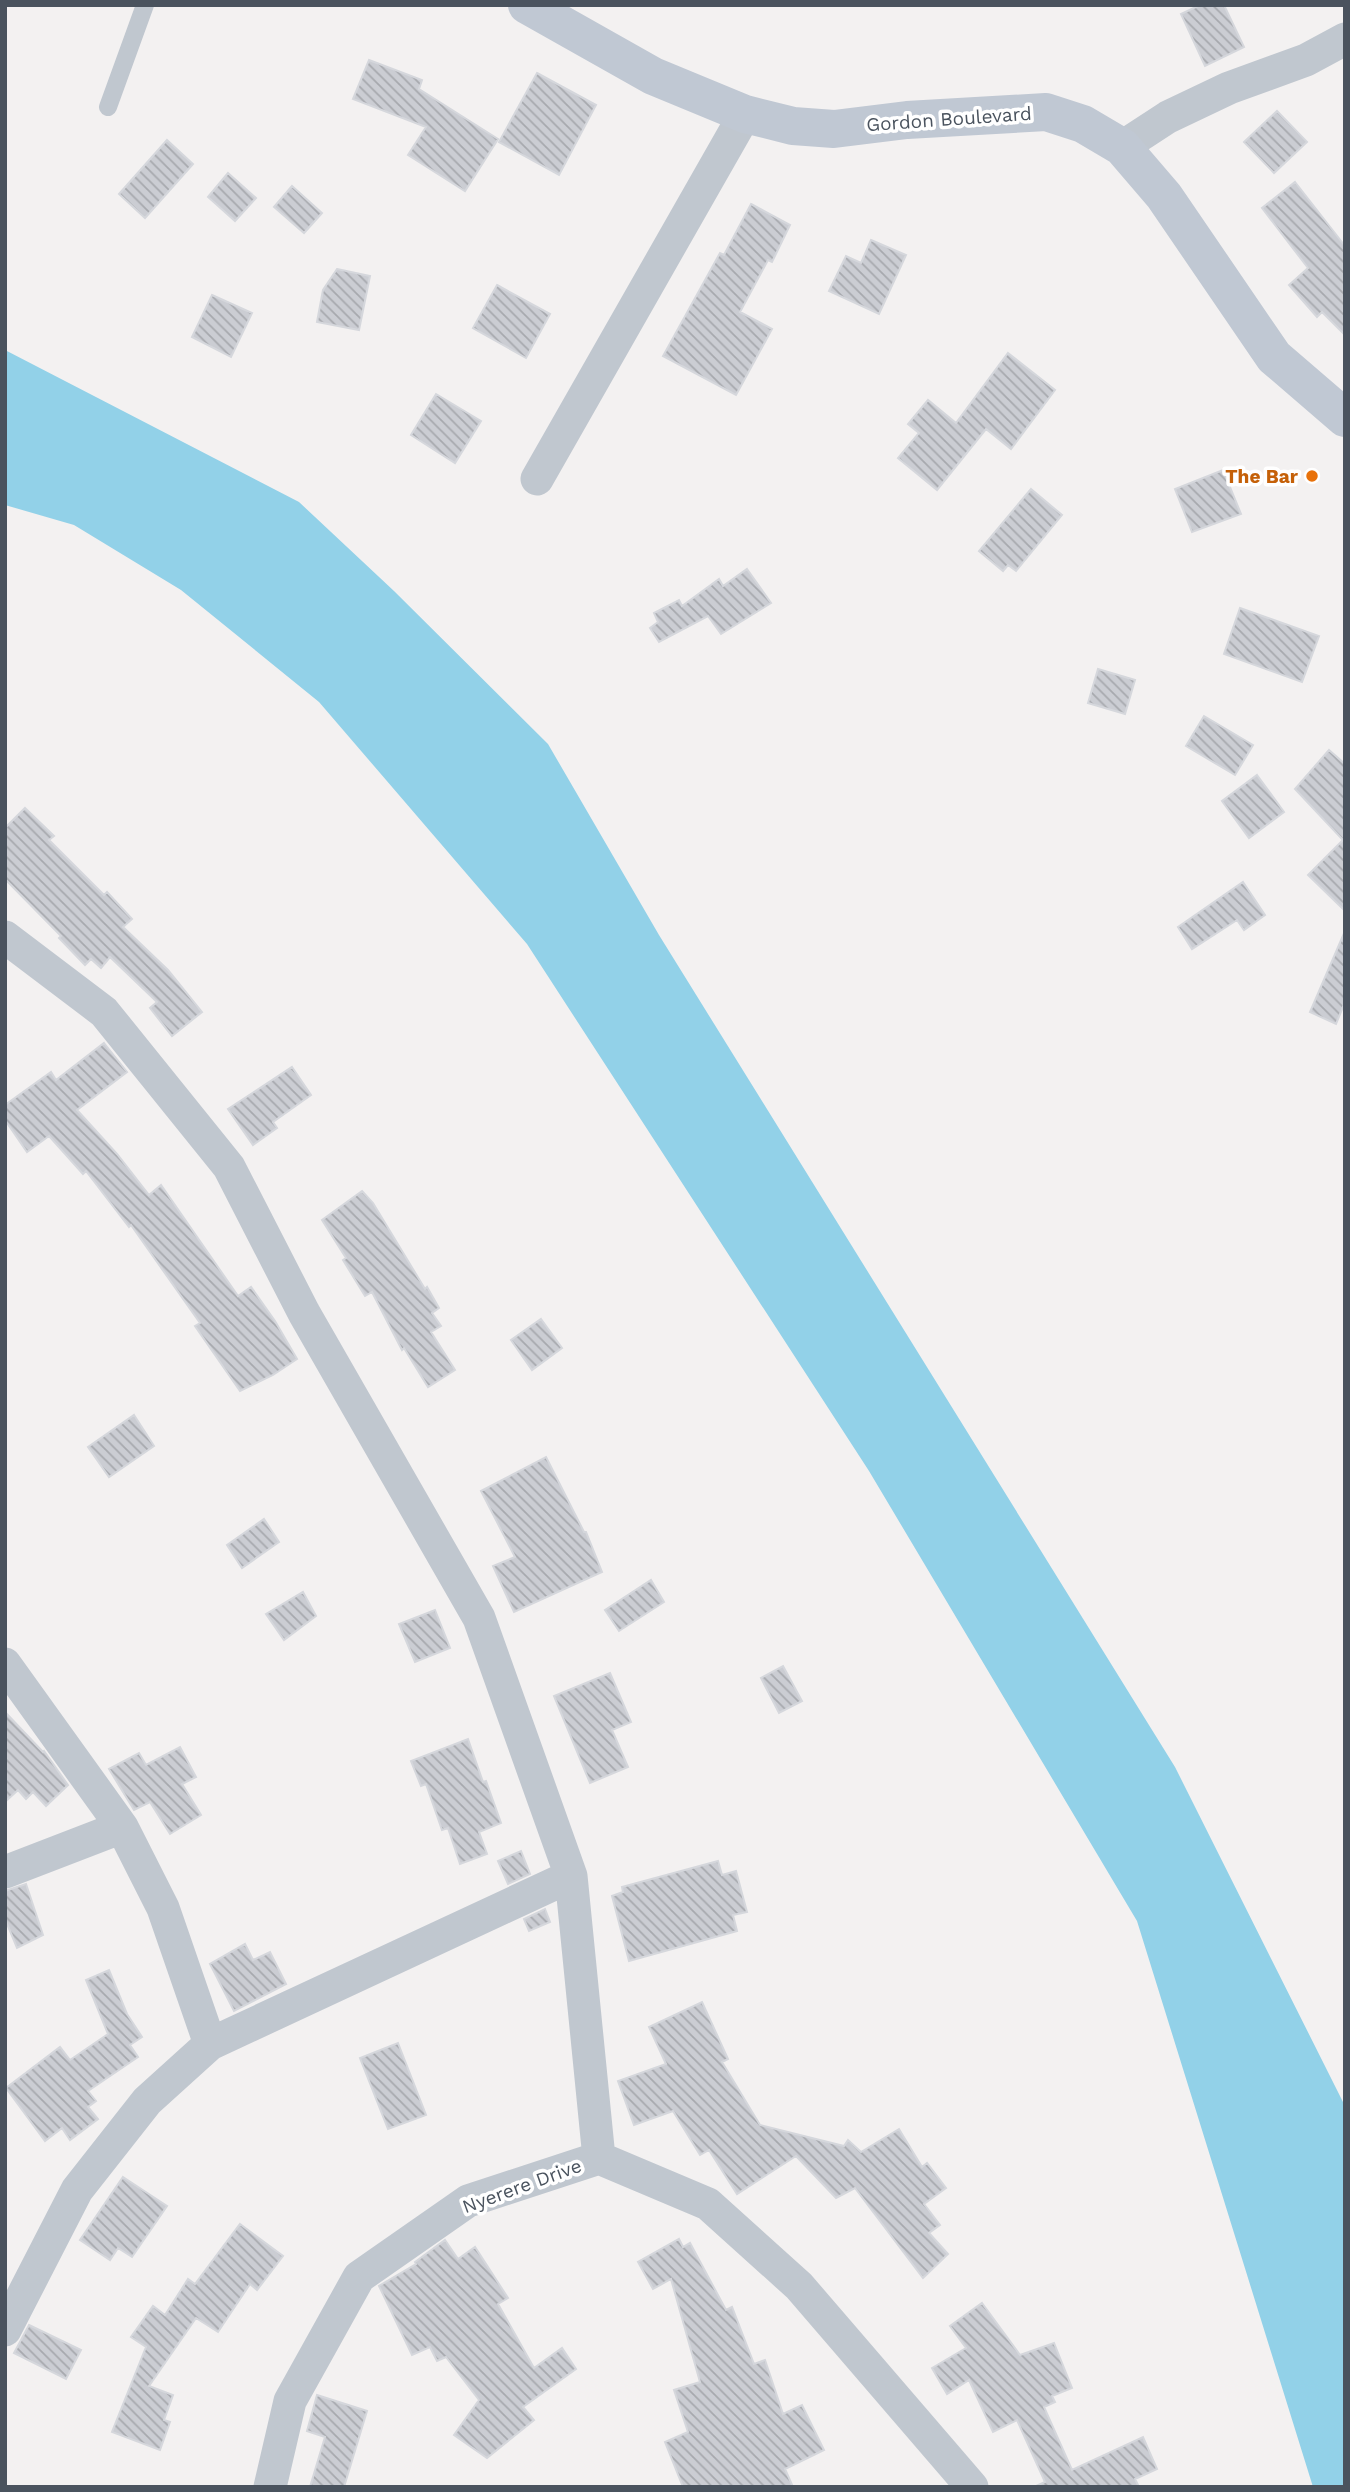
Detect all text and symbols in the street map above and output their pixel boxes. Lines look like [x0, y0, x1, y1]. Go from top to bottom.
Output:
street label: Gordon Boulevard [865, 102, 1033, 136]
place label: The Bar [1225, 465, 1299, 488]
marker: The Bar [1304, 468, 1320, 484]
street label: Nyerere Drive [459, 2154, 585, 2218]

